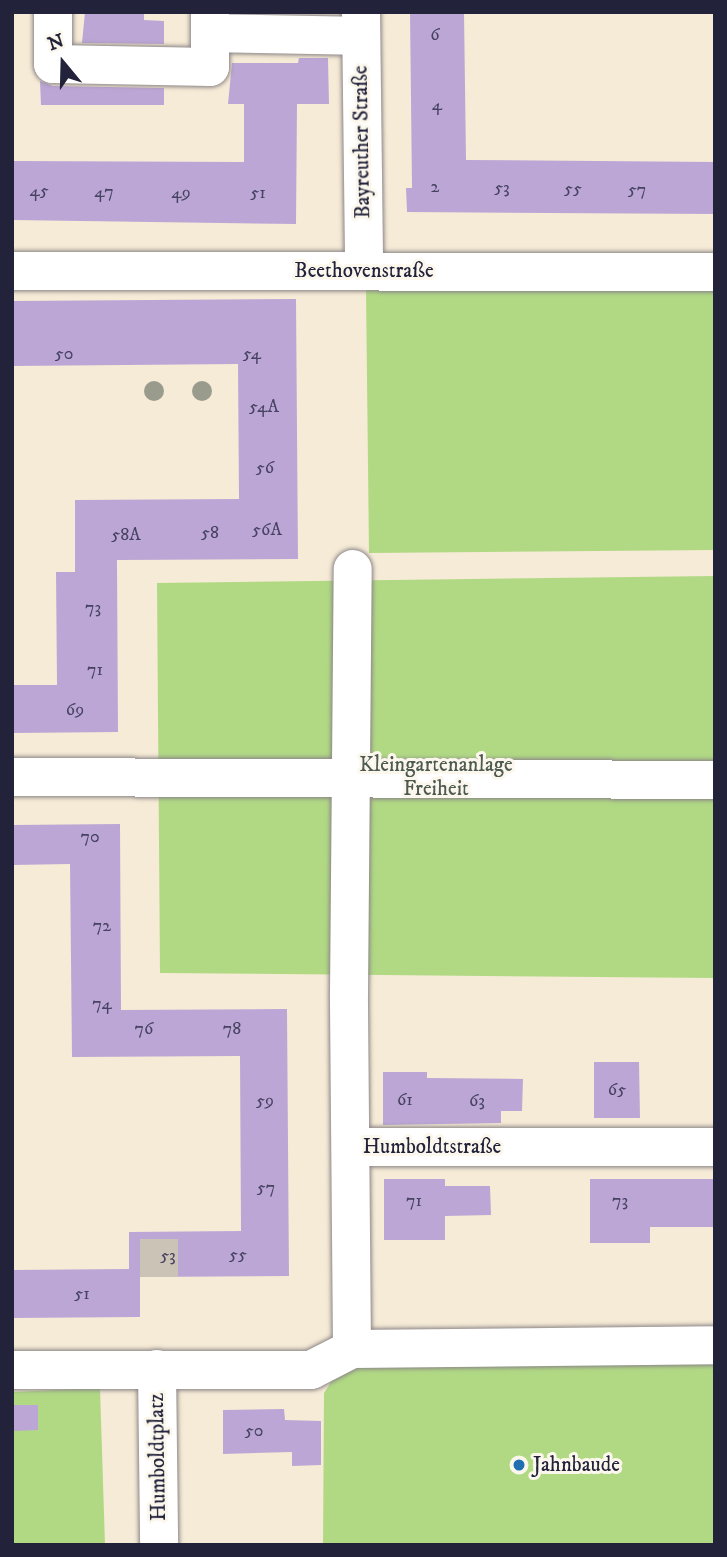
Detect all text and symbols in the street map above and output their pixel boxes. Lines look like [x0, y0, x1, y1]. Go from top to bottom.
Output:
house number: 6 [430, 24, 440, 46]
north arrow [28, 28, 98, 98]
text: N [45, 29, 67, 56]
street label: Bayreuther Straße [348, 65, 376, 219]
house number: 4 [432, 94, 442, 116]
house number: 2 [431, 176, 439, 198]
house number: 53 [494, 177, 510, 199]
house number: 55 [564, 178, 582, 200]
house number: 57 [628, 179, 646, 201]
house number: 45 [29, 180, 49, 202]
house number: 47 [94, 181, 114, 203]
house number: 49 [171, 182, 191, 204]
house number: 51 [250, 182, 266, 204]
street label: Beethovenstraße [294, 258, 434, 284]
house number: 50 [55, 343, 73, 365]
house number: 54 [243, 343, 261, 365]
house number: 54A [249, 396, 279, 418]
house number: 56 [256, 457, 274, 479]
house number: 56A [252, 519, 282, 541]
house number: 58 [201, 522, 219, 544]
house number: 58A [111, 524, 141, 546]
house number: 73 [85, 597, 101, 619]
house number: 71 [87, 659, 103, 681]
house number: 69 [66, 699, 84, 721]
park label: Kleingartenanlage Freiheit [359, 752, 513, 802]
house number: 70 [80, 826, 100, 848]
house number: 72 [93, 915, 111, 937]
house number: 74 [92, 993, 112, 1015]
house number: 76 [135, 1018, 153, 1040]
house number: 78 [223, 1018, 241, 1040]
house number: 65 [608, 1079, 626, 1101]
house number: 61 [397, 1089, 413, 1111]
house number: 59 [256, 1090, 274, 1112]
house number: 63 [469, 1090, 485, 1112]
street label: Humboldtstraße [363, 1134, 501, 1160]
house number: 57 [257, 1177, 275, 1199]
house number: 71 [406, 1190, 422, 1212]
house number: 73 [612, 1190, 628, 1212]
house number: 55 [229, 1244, 247, 1266]
house number: 53 [160, 1245, 176, 1267]
house number: 51 [74, 1283, 90, 1305]
street label: Humboldtplatz [144, 1393, 172, 1521]
house number: 50 [245, 1420, 263, 1442]
place label: Jahnbaude [533, 1452, 620, 1478]
marker: Jahnbaude [511, 1457, 527, 1473]

